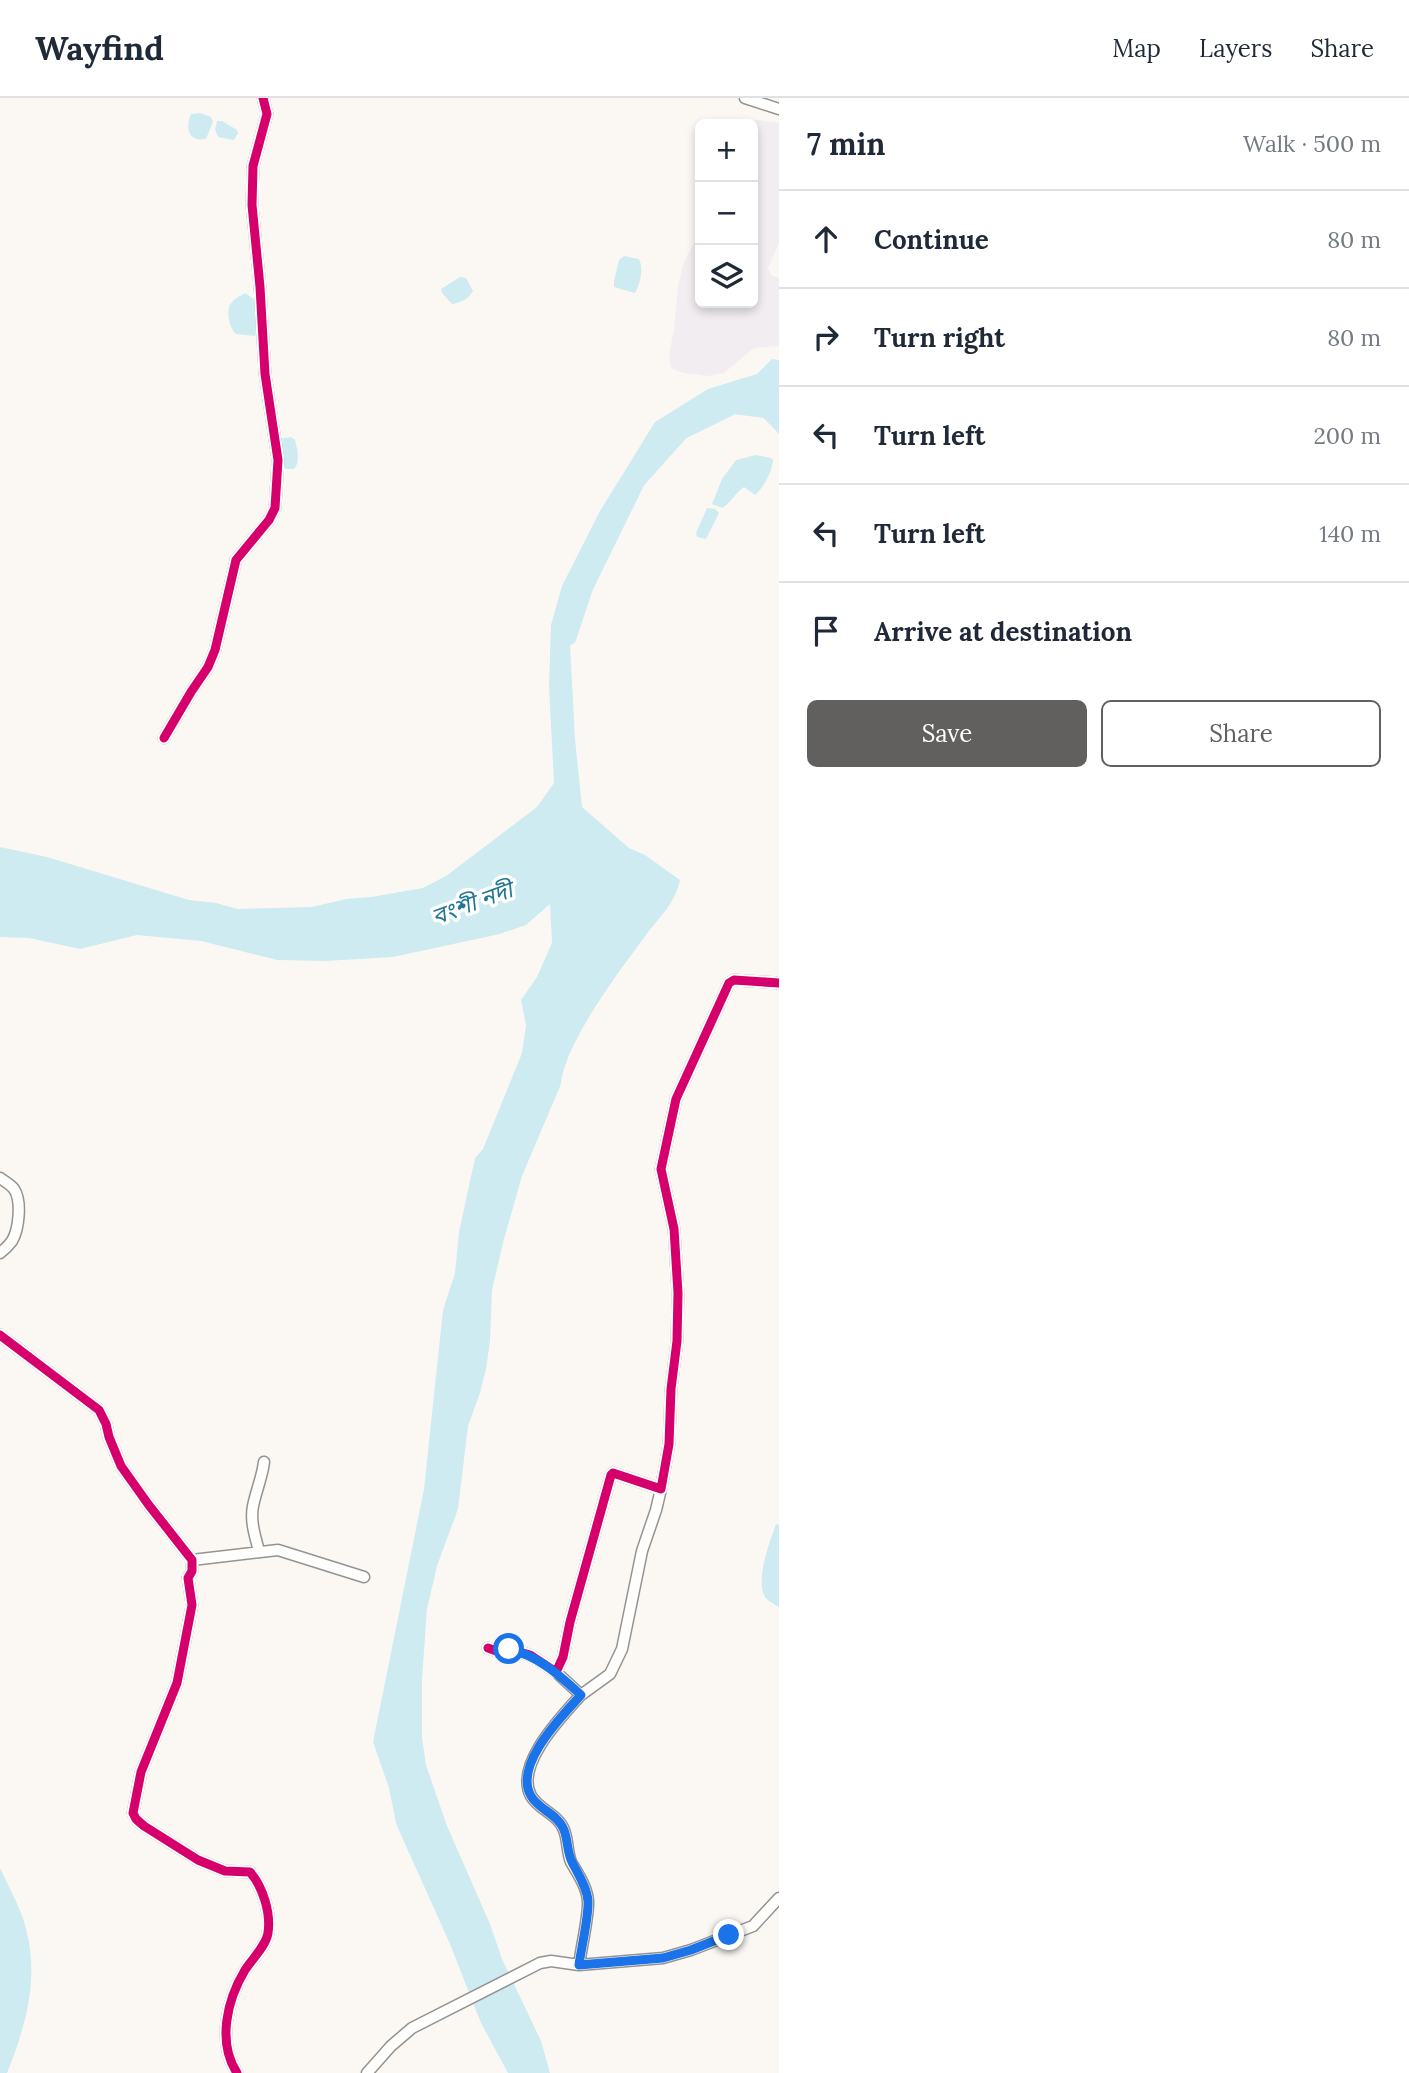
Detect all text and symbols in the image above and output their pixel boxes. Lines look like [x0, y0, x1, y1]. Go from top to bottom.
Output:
text: Wayfind [35, 27, 164, 69]
text: Map [1112, 33, 1161, 64]
text: Layers [1199, 33, 1272, 64]
text: Share [1310, 33, 1374, 64]
map controls [695, 119, 758, 308]
button: + [695, 119, 758, 182]
text: 7 min [807, 125, 886, 163]
text: Walk · 500 m [1243, 129, 1381, 158]
button: − [695, 182, 758, 245]
icon: ahead [807, 220, 845, 258]
text: Continue [874, 223, 989, 256]
text: 80 m [1327, 225, 1381, 254]
button: layers [695, 245, 758, 308]
icon: right [807, 318, 845, 356]
text: Turn right [874, 321, 1005, 354]
text: 80 m [1327, 323, 1381, 352]
icon: left [807, 416, 845, 454]
text: Turn left [874, 419, 985, 452]
text: 200 m [1313, 421, 1381, 450]
icon: left [807, 514, 845, 552]
text: Turn left [874, 517, 985, 550]
text: 140 m [1319, 519, 1381, 548]
icon: arrive [807, 612, 845, 650]
text: Arrive at destination [874, 615, 1132, 648]
button: Save [807, 700, 1087, 767]
button: Share [1101, 700, 1381, 767]
water label: বংশী নদী [427, 873, 520, 931]
route start [493, 1633, 524, 1664]
route end [713, 1919, 744, 1950]

